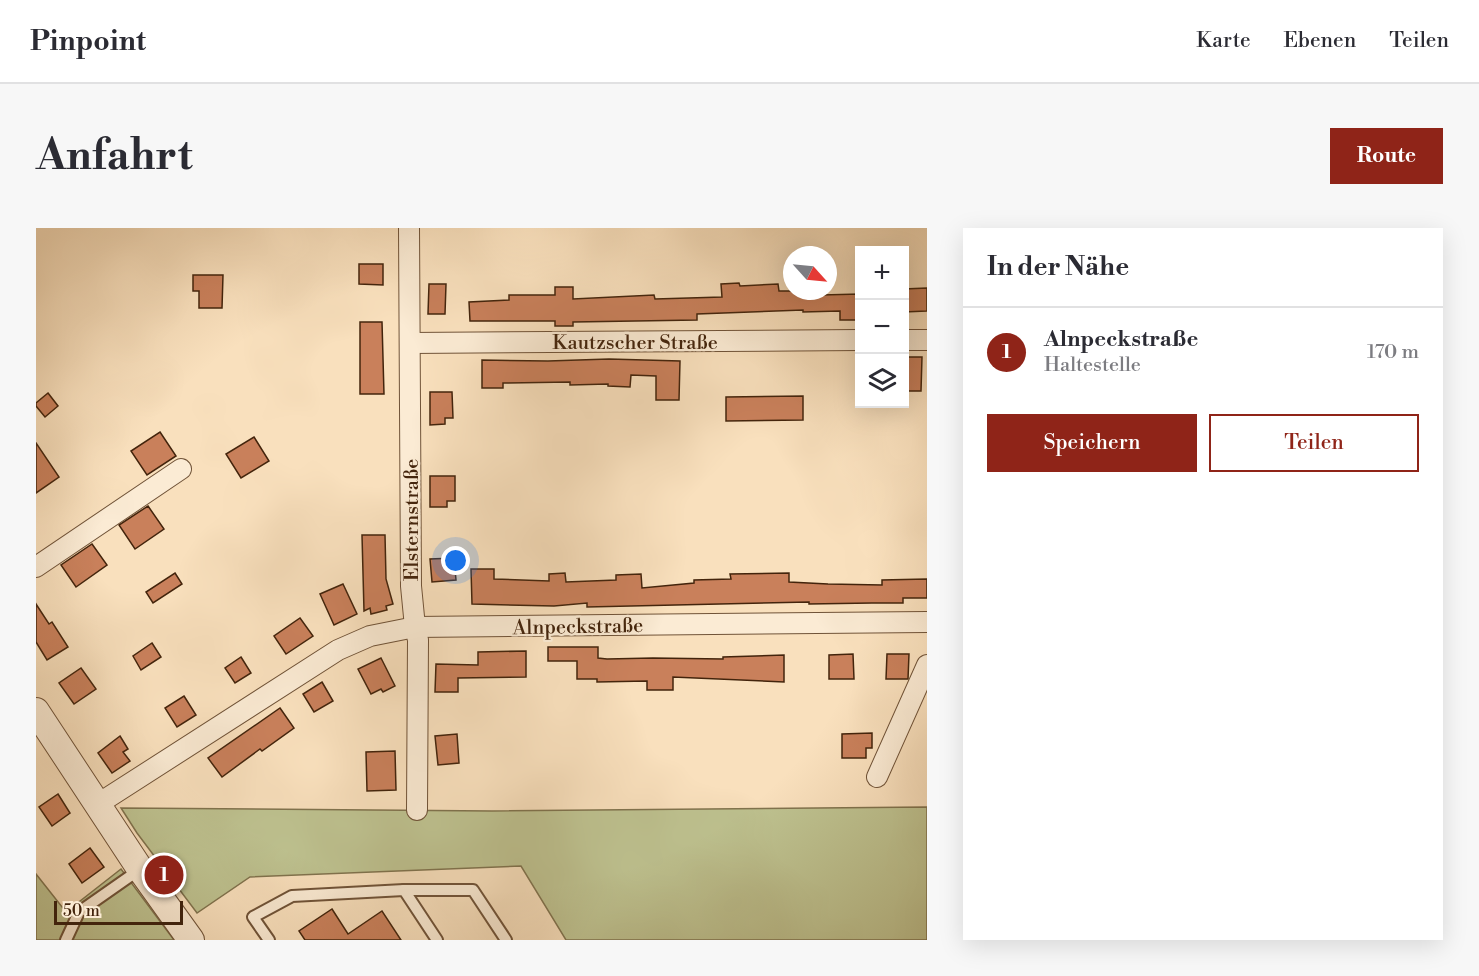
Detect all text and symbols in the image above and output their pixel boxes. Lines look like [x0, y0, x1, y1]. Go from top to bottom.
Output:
text: Pinpoint [30, 24, 146, 59]
text: Karte [1196, 28, 1251, 54]
text: Ebenen [1284, 28, 1356, 54]
text: Teilen [1389, 28, 1449, 54]
button: Route [1330, 128, 1443, 184]
text: Anfahrt [36, 130, 193, 183]
north arrow [783, 246, 837, 300]
map controls [855, 246, 909, 408]
button: + [855, 246, 909, 300]
text: In der Nähe [987, 251, 1129, 283]
button: − [855, 300, 909, 354]
text: Alnpeckstraße [1044, 326, 1198, 353]
street label: Kautzscher Straße [552, 331, 718, 356]
text: 1 [1002, 340, 1011, 365]
text: 170 m [1367, 340, 1419, 365]
text: Haltestelle [1044, 353, 1141, 378]
button: layers [855, 354, 909, 408]
button: Speichern [987, 414, 1197, 472]
button: Teilen [1209, 414, 1419, 472]
street label: Elsternstraße [400, 459, 425, 581]
your location [441, 546, 470, 575]
street label: Alnpeckstraße [512, 614, 644, 641]
pin: 1 [144, 852, 184, 898]
scale bar [54, 898, 183, 926]
text: 50 m [63, 901, 100, 921]

